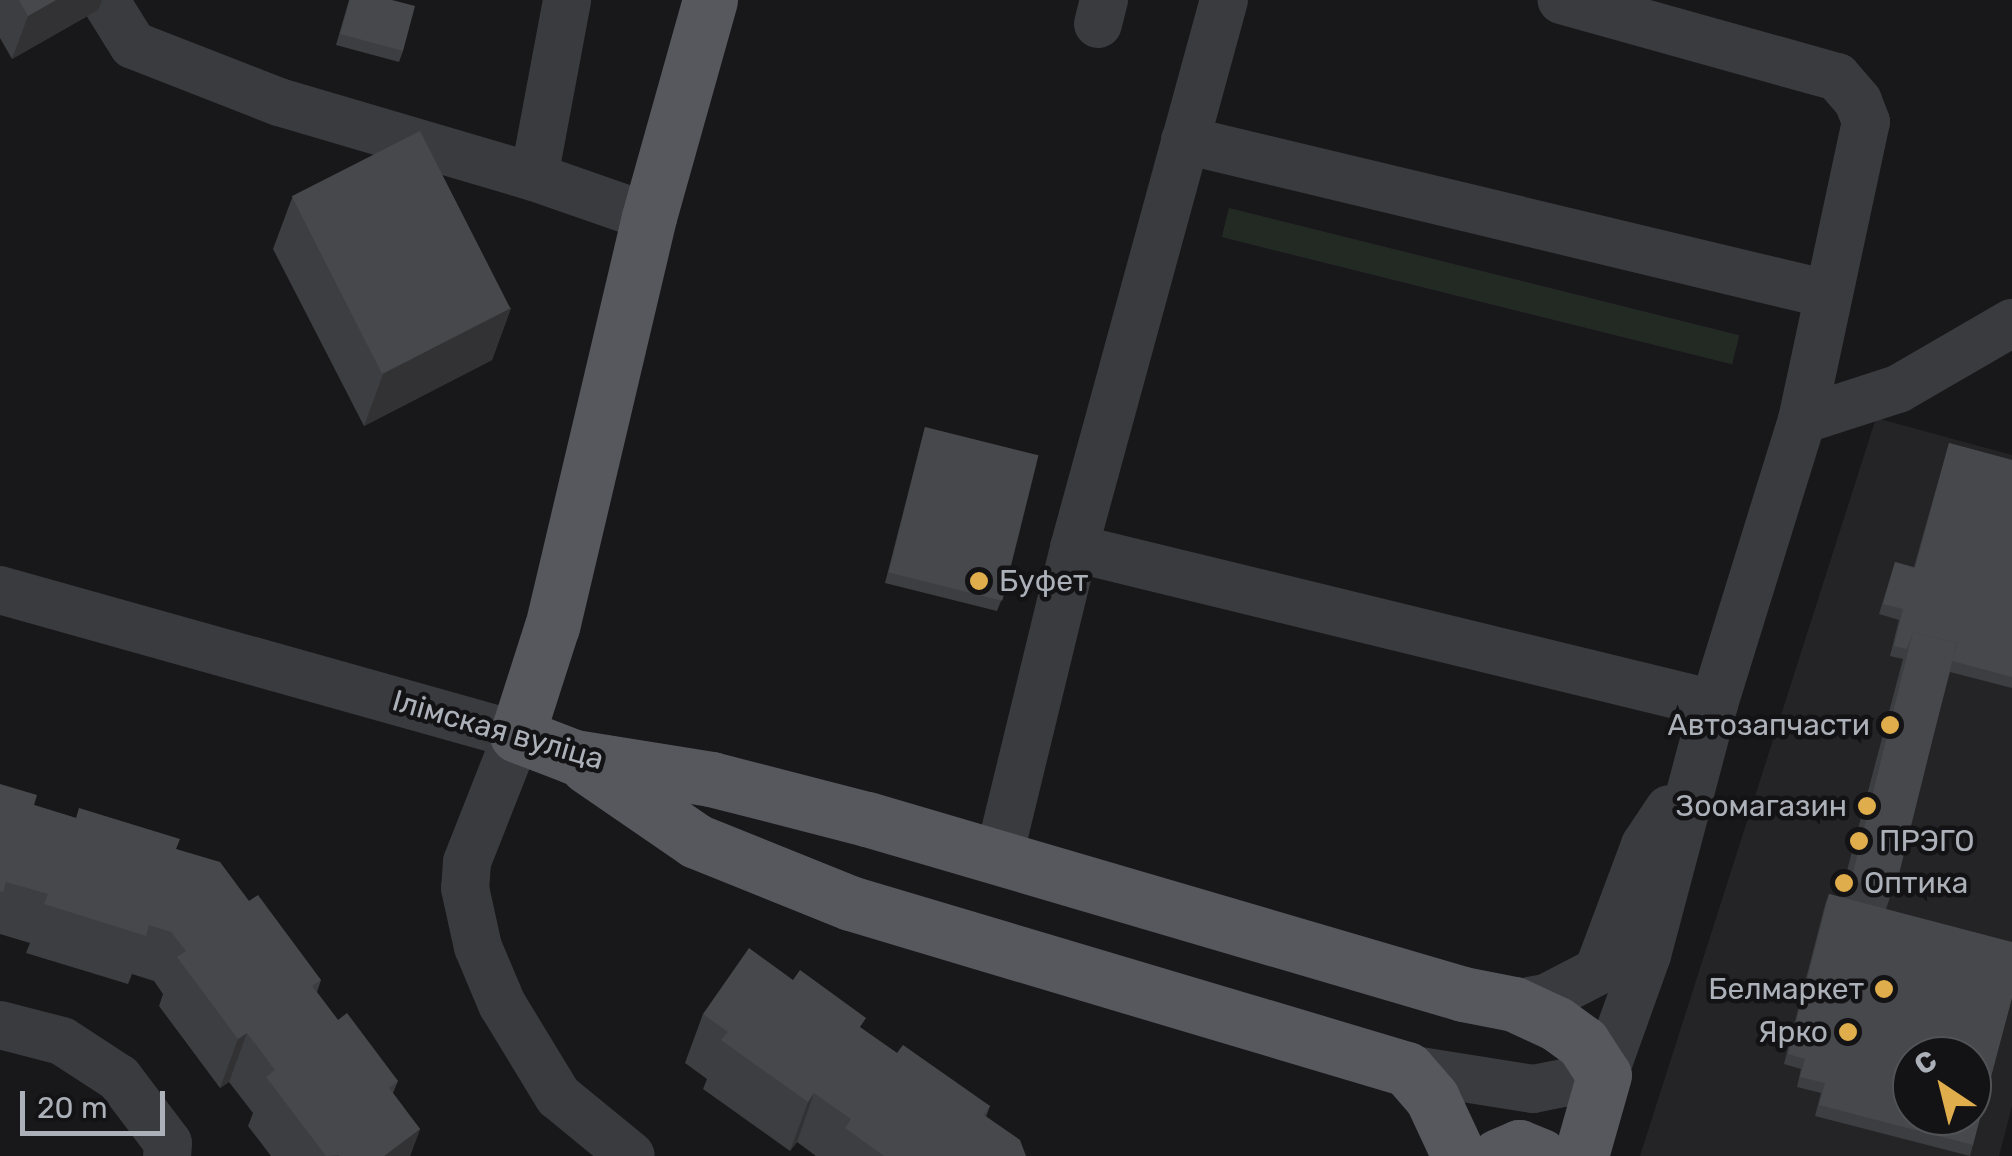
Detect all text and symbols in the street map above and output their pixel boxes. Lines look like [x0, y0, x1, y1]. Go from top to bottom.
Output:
place label: Буфет [999, 563, 1088, 599]
marker: Буфет [968, 570, 990, 592]
street label: Ілімская вуліца [388, 683, 608, 777]
place label: Автозапчасти [1668, 707, 1870, 743]
marker: Автозапчасти [1879, 714, 1901, 736]
place label: Зоомагазин [1676, 788, 1847, 824]
marker: Зоомагазин [1856, 795, 1878, 817]
place label: ПРЭГО [1879, 823, 1975, 859]
marker: ПРЭГО [1848, 830, 1870, 852]
place label: Оптика [1864, 865, 1968, 901]
marker: Оптика [1833, 872, 1855, 894]
place label: Белмаркет [1708, 971, 1864, 1007]
marker: Белмаркет [1873, 978, 1895, 1000]
place label: Ярко [1758, 1014, 1828, 1050]
marker: Ярко [1837, 1021, 1859, 1043]
north arrow [1892, 1036, 1992, 1136]
text: С [1908, 1044, 1943, 1082]
scale bar [25, 1071, 170, 1133]
text: 20 m [37, 1090, 108, 1126]

